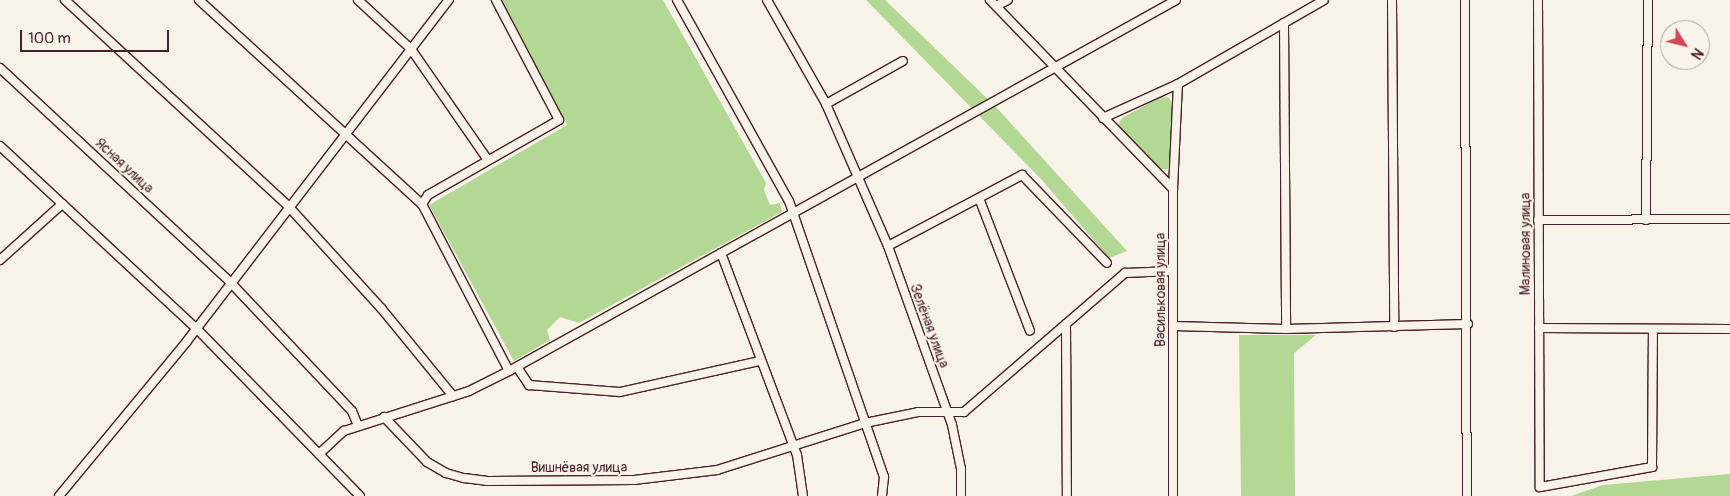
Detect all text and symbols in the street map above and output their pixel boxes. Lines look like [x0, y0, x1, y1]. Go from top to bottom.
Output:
scale bar [22, 20, 171, 52]
north arrow [1660, 20, 1710, 70]
text: 100 m [28, 29, 71, 48]
text: N [1687, 45, 1706, 62]
street label: Ясная улица [92, 135, 156, 197]
street label: Малиновая улица [1518, 193, 1534, 295]
street label: Васильковая улица [1153, 233, 1169, 347]
street label: Зелёная улица [906, 282, 952, 370]
street label: Вишнёвая улица [531, 460, 627, 476]

